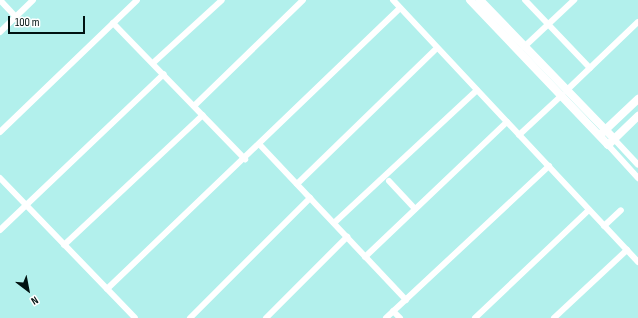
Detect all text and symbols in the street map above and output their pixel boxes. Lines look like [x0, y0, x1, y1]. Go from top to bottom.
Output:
scale bar [10, 8, 87, 34]
text: 100 m [15, 15, 40, 30]
north arrow [8, 270, 48, 310]
text: N [29, 294, 41, 308]

